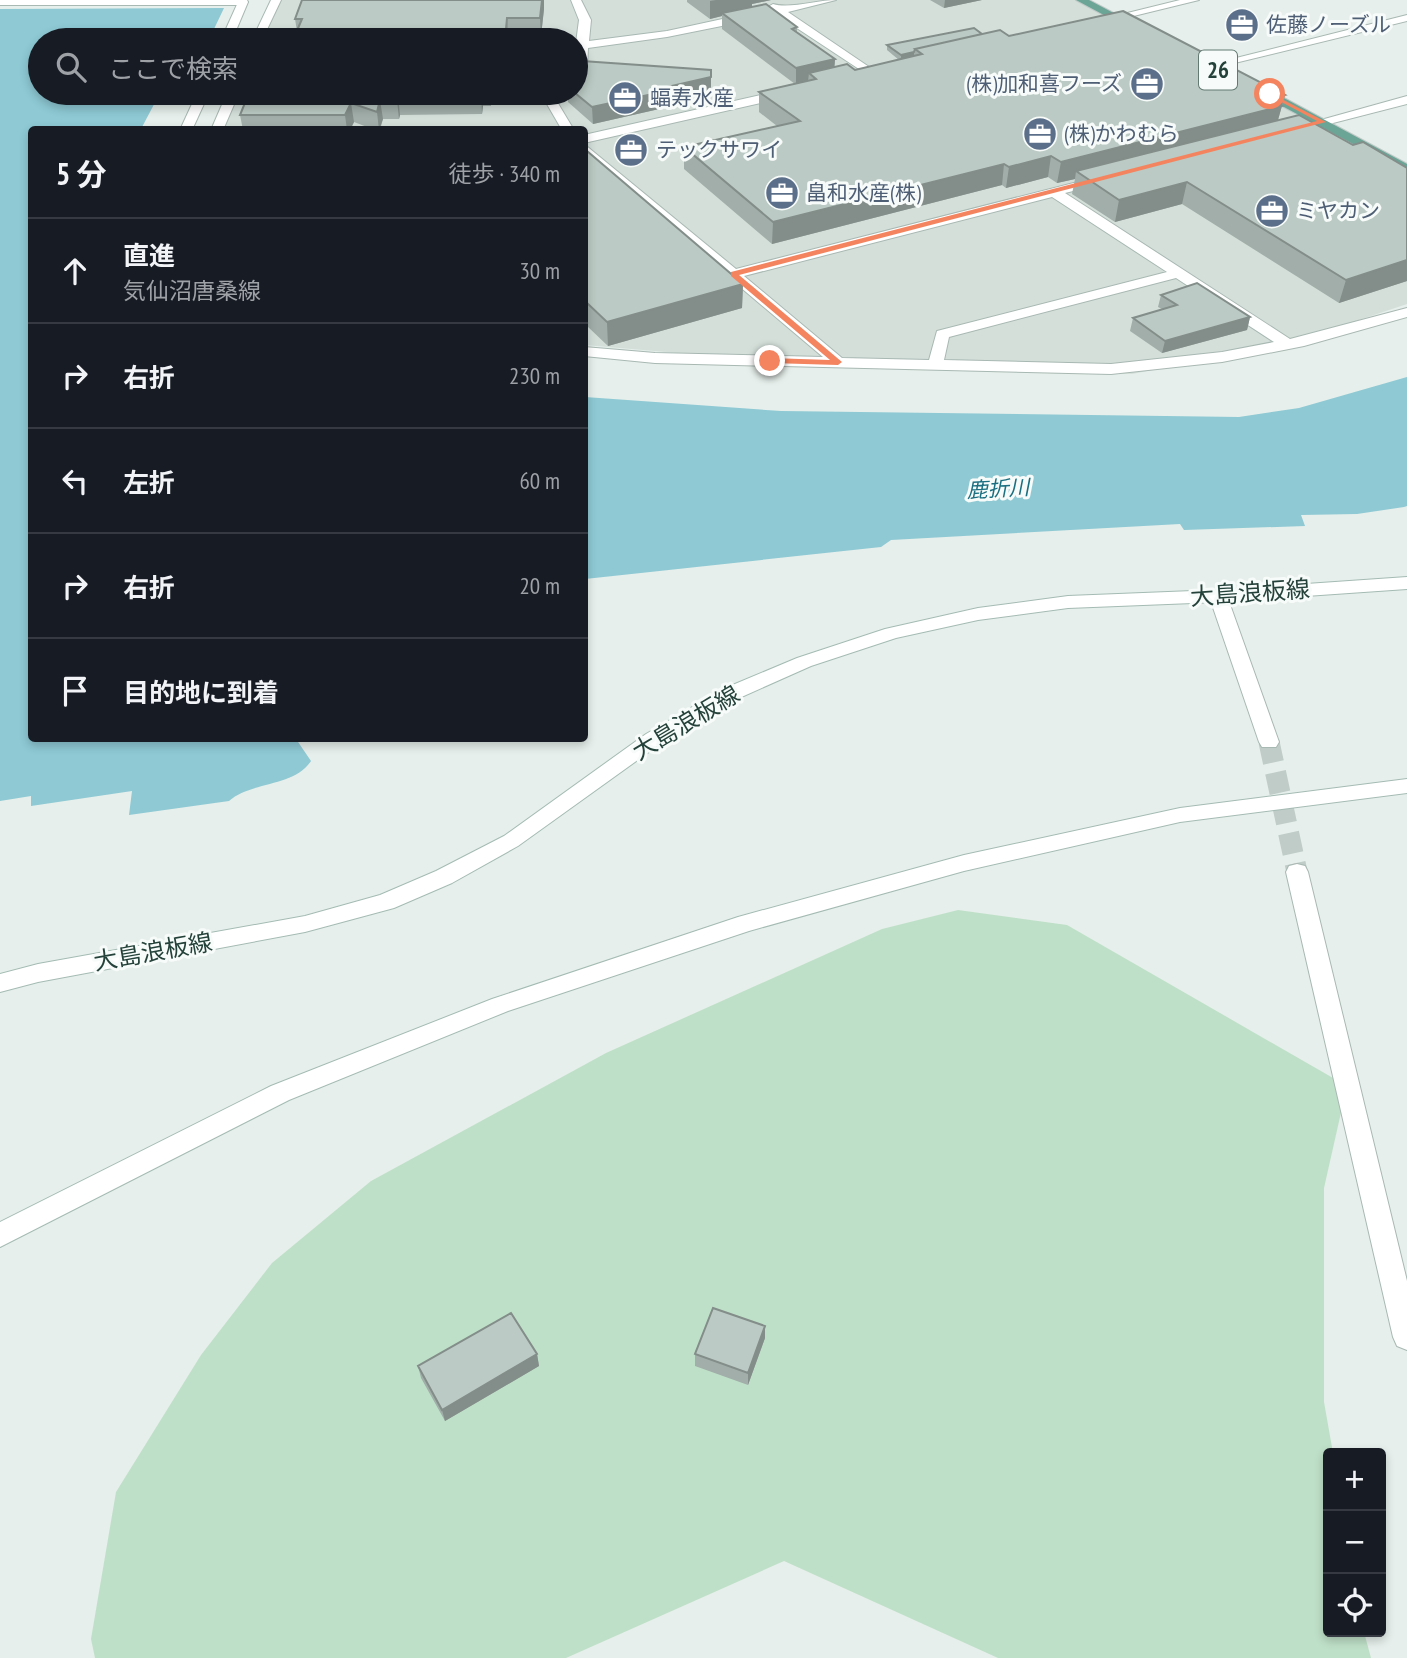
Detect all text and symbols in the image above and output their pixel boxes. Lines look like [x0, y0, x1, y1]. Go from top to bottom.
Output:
office icon: 佐藤ノーズル [1223, 6, 1261, 44]
place label: 佐藤ノーズル [1266, 11, 1391, 38]
search box [28, 28, 588, 105]
icon: search [52, 48, 90, 86]
road number: 26 [1199, 50, 1237, 90]
text: ここで検索 [108, 52, 238, 85]
office icon: (株)加和喜フーズ [1128, 65, 1166, 103]
place label: (株)加和喜フーズ [966, 70, 1122, 97]
route start [1254, 78, 1285, 109]
office icon: 蝠寿水産 [606, 79, 644, 117]
place label: 蝠寿水産 [650, 84, 734, 111]
office icon: (株)かわむら [1021, 115, 1059, 153]
place label: (株)かわむら [1064, 120, 1179, 147]
office icon: テックサワイ [612, 131, 650, 169]
place label: テックサワイ [656, 136, 782, 163]
text: 5 分 [56, 154, 107, 193]
text: 徒歩 · 340 m [448, 159, 560, 188]
office icon: 畠和水産(株) [763, 174, 801, 212]
place label: 畠和水産(株) [806, 179, 921, 206]
office icon: ミヤカン [1253, 192, 1291, 230]
place label: ミヤカン [1296, 197, 1380, 224]
text: 直進 [123, 239, 175, 272]
icon: ahead [56, 252, 94, 290]
text: 30 m [519, 256, 560, 285]
text: 気仙沼唐桑線 [123, 276, 261, 305]
route end [754, 345, 785, 376]
icon: right [56, 357, 94, 395]
text: 右折 [123, 361, 175, 394]
text: 230 m [509, 361, 560, 390]
icon: left [56, 462, 94, 500]
text: 左折 [123, 466, 175, 499]
text: 60 m [519, 466, 560, 495]
water label: 鹿折川 [966, 473, 1032, 504]
icon: right [56, 567, 94, 605]
text: 右折 [123, 571, 175, 604]
text: 20 m [519, 571, 560, 600]
street label: 大島浪板線 [1189, 573, 1311, 612]
icon: arrive [56, 672, 94, 710]
text: 目的地に到着 [123, 676, 279, 709]
street label: 大島浪板線 [626, 678, 745, 767]
street label: 大島浪板線 [91, 926, 215, 977]
map controls [1323, 1448, 1386, 1637]
button: + [1323, 1448, 1386, 1511]
button: − [1323, 1511, 1386, 1574]
button: locate [1323, 1574, 1386, 1637]

